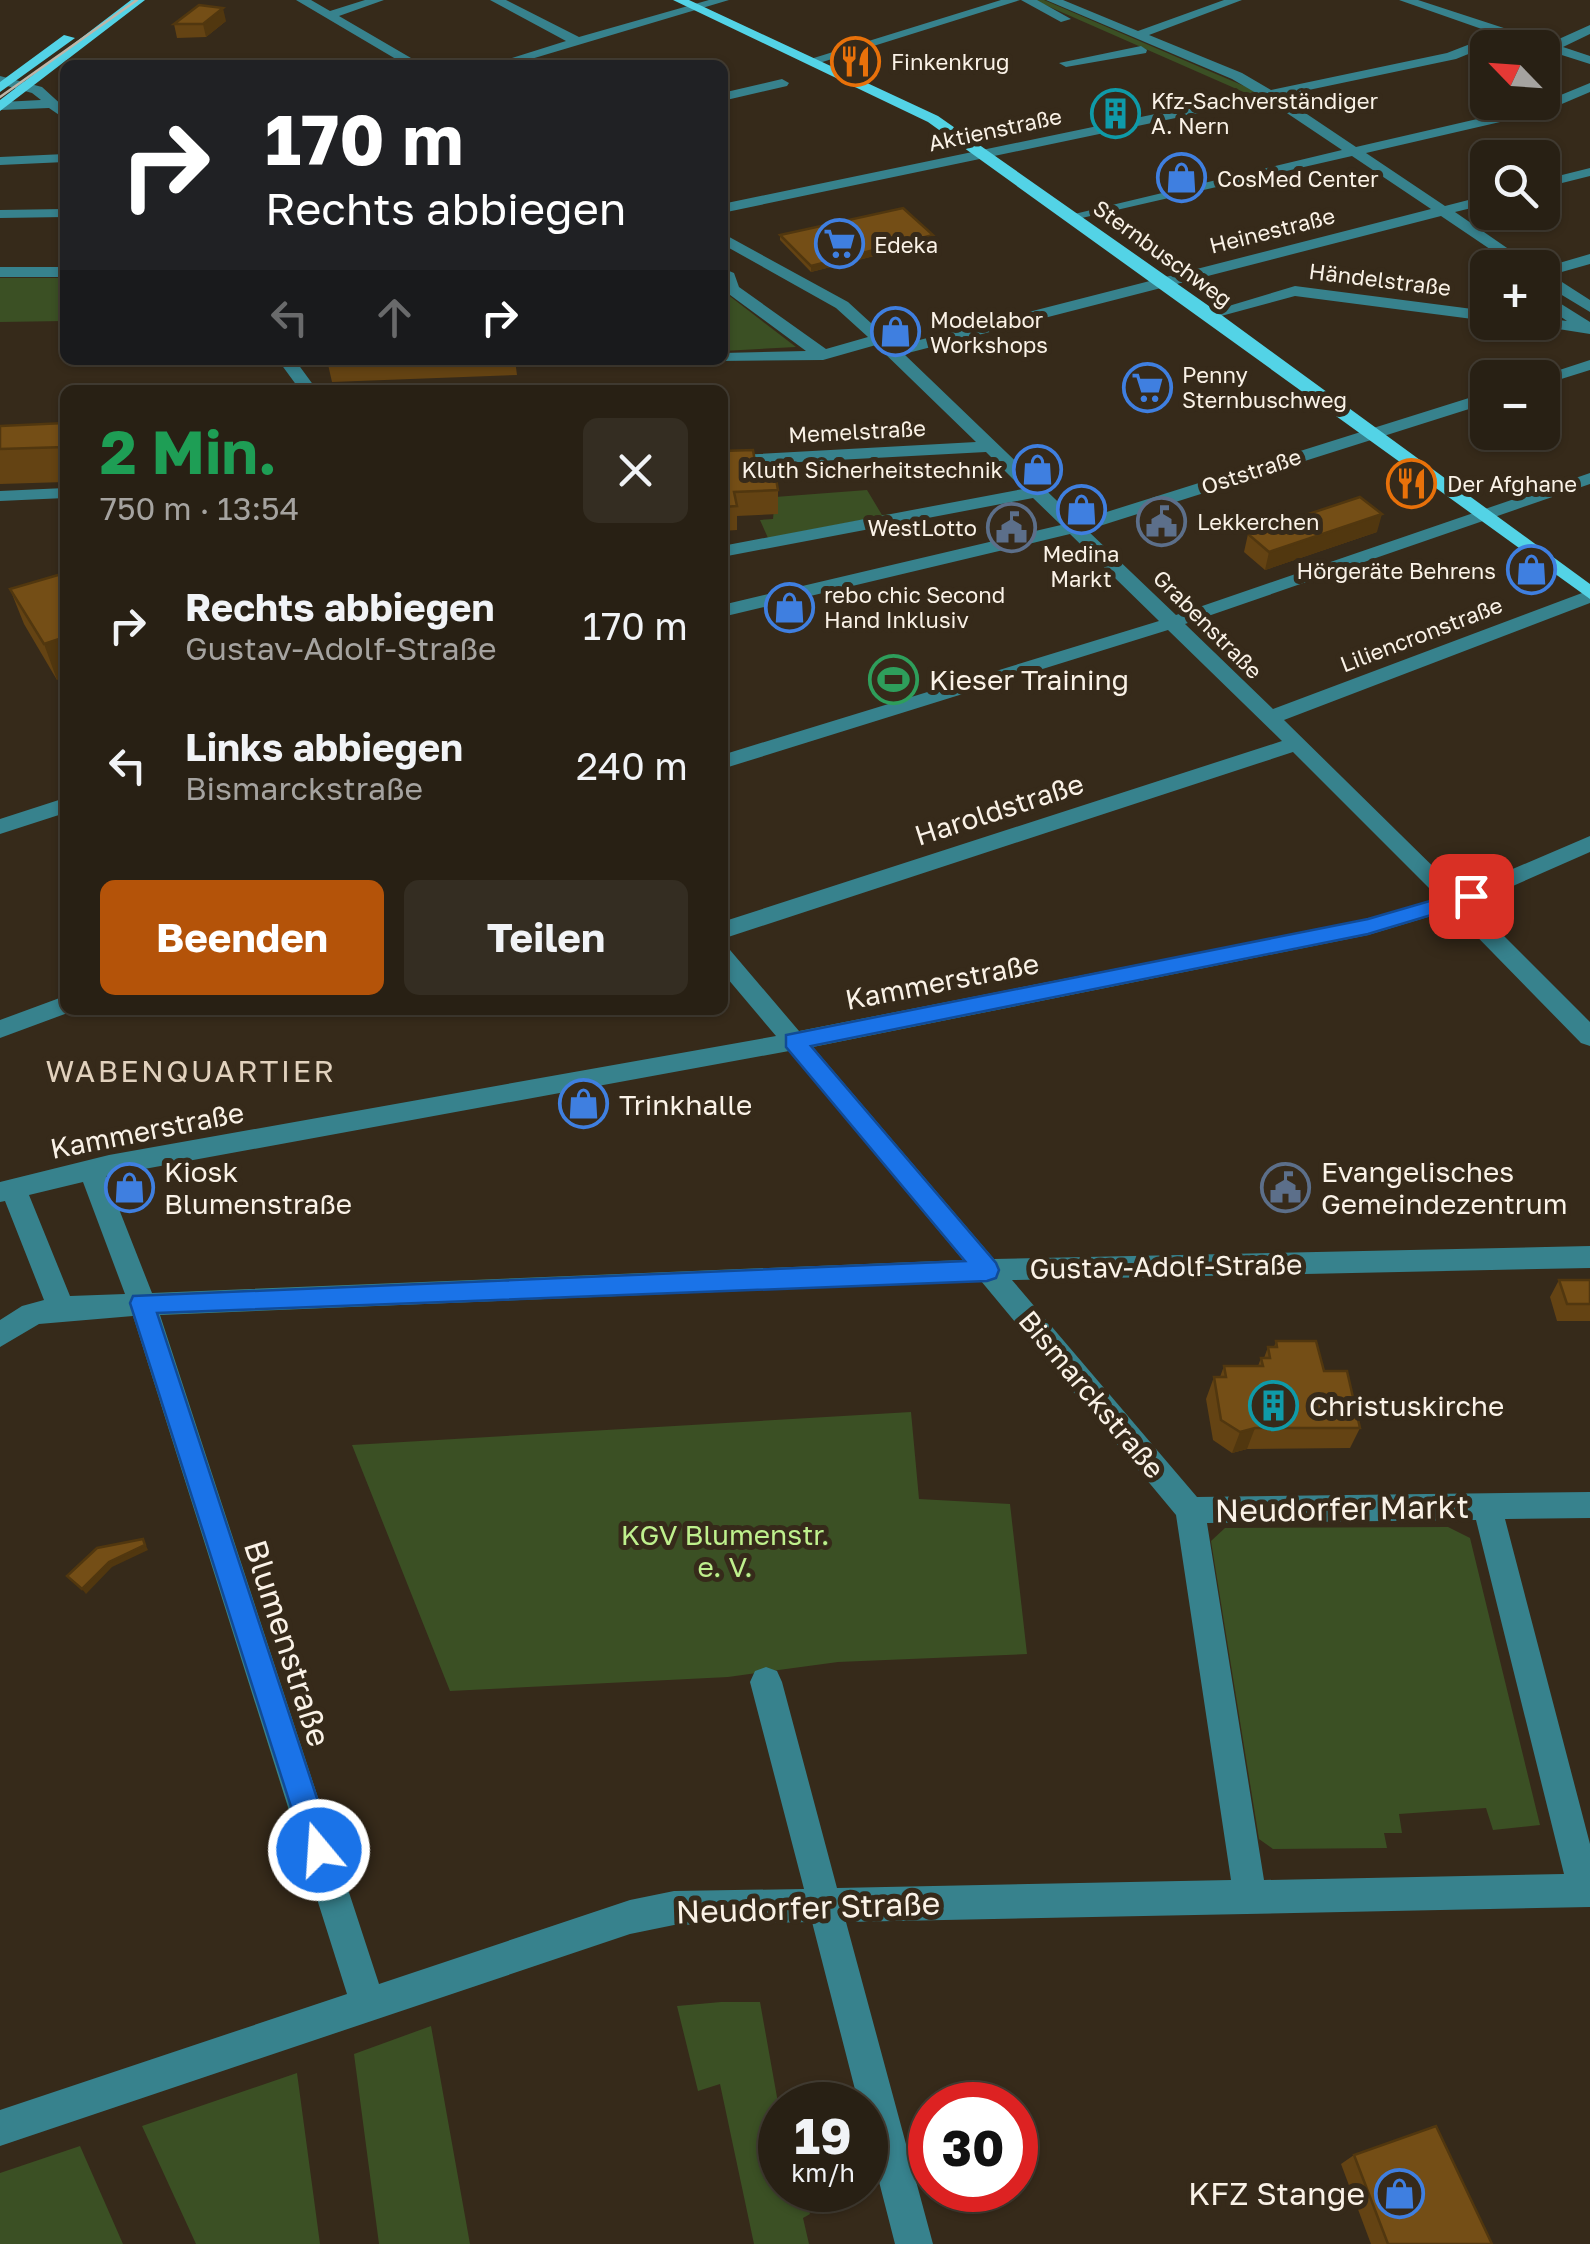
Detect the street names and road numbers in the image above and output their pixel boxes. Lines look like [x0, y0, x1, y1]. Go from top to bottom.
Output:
street label: Aktienstraße [926, 102, 1064, 156]
street label: Sternbuschweg [1088, 194, 1238, 312]
street label: Heinestraße [1206, 201, 1338, 259]
street label: Händelstraße [1307, 257, 1453, 301]
street label: Memelstraße [788, 414, 926, 448]
street label: Oststraße [1198, 442, 1304, 500]
street label: Grabenstraße [1148, 564, 1268, 684]
street label: Liliencronstraße [1336, 591, 1506, 677]
street label: Haroldstraße [910, 766, 1088, 852]
street label: Kammerstraße [842, 946, 1042, 1016]
street label: Kammerstraße [47, 1095, 247, 1165]
street label: Gustav-Adolf-Straße [1029, 1247, 1303, 1285]
street label: Bismarckstraße [1012, 1304, 1172, 1484]
street label: Neudorfer Markt [1215, 1487, 1469, 1529]
street label: Blumenstraße [237, 1535, 339, 1751]
street label: Neudorfer Straße [675, 1883, 941, 1931]

